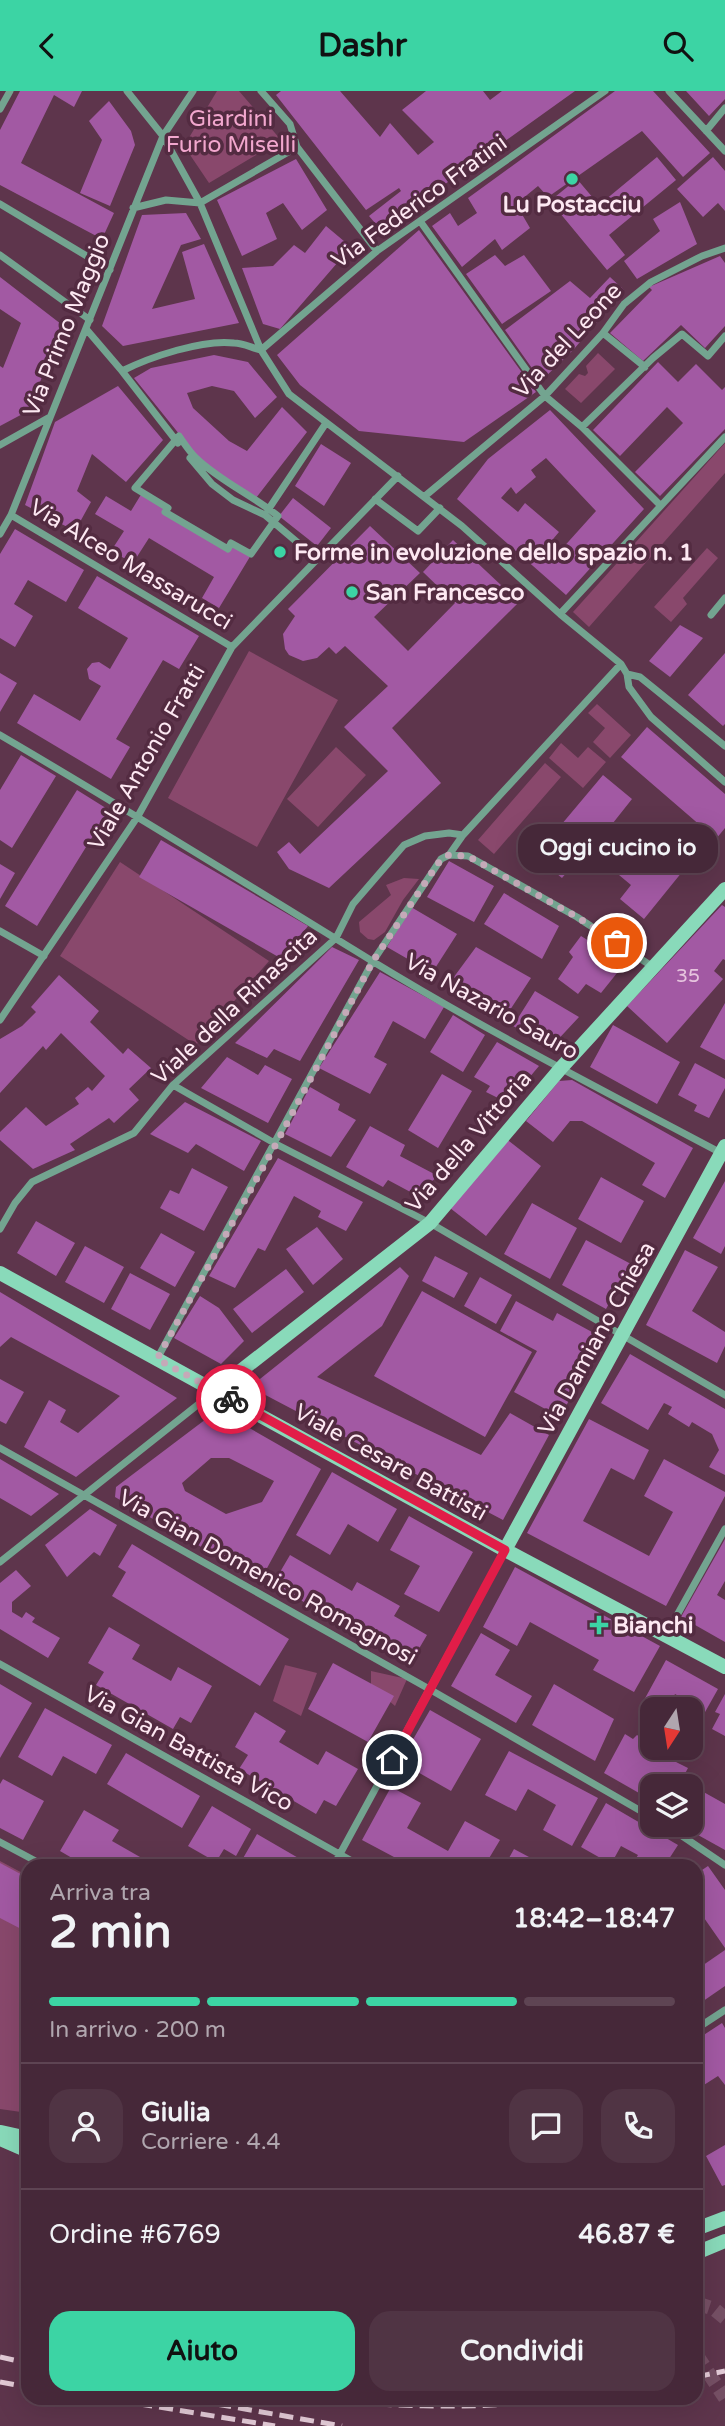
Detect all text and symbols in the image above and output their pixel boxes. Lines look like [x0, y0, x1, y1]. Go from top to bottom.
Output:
icon: back [28, 27, 66, 65]
text: Dashr [318, 27, 407, 65]
icon: search [659, 27, 697, 65]
park label: Giardini Furio Miselli [166, 105, 296, 159]
street label: Via Federico Fratini [327, 129, 513, 275]
marker: Lu Postacciu [564, 171, 580, 187]
place label: Lu Postacciu [502, 191, 642, 219]
street label: Via Primo Maggio [17, 230, 116, 421]
street label: Via del Leone [507, 277, 628, 404]
street label: Via Alceo Massarucci [24, 493, 237, 636]
place label: Forme in evoluzione dello spazio n. 1 [294, 539, 694, 567]
marker: Forme in evoluzione dello spazio n. 1 [272, 544, 288, 560]
place label: San Francesco [366, 579, 525, 607]
marker: San Francesco [344, 584, 360, 600]
street label: Viale Antonio Fratti [82, 659, 212, 856]
callout: Oggi cucino io [517, 824, 717, 873]
text: Oggi cucino io [540, 834, 696, 862]
pin [587, 913, 647, 973]
street label: Viale della Rinascita [146, 923, 324, 1091]
icon: bag [598, 924, 636, 962]
street label: Via Nazario Sauro [400, 948, 583, 1066]
house number: 35 [676, 965, 700, 987]
street label: Via della Vittoria [400, 1065, 538, 1218]
street label: Via Damiano Chiesa [532, 1237, 662, 1440]
courier [196, 1364, 266, 1434]
icon: bike [212, 1380, 250, 1418]
street label: Viale Cesare Battisti [289, 1398, 492, 1528]
street label: Via Gian Domenico Romagnosi [113, 1484, 422, 1672]
place label: Bianchi [613, 1612, 693, 1640]
marker: Bianchi [591, 1617, 607, 1633]
street label: Via Gian Battista Vico [79, 1680, 298, 1818]
north arrow [640, 1697, 704, 1761]
map controls [640, 1697, 703, 1837]
pin [362, 1730, 422, 1790]
icon: home [373, 1741, 411, 1779]
button: layers [640, 1774, 703, 1837]
text: Arriva tra [49, 1879, 151, 1907]
text: 18:42–18:47 [513, 1903, 675, 1934]
text: 2 min [49, 1905, 172, 1960]
text: In arrivo · 200 m [49, 2016, 226, 2044]
button: person [49, 2089, 123, 2163]
button: chat [509, 2089, 583, 2163]
button: phone [601, 2089, 675, 2163]
text: Giulia [141, 2097, 211, 2128]
text: Corriere · 4.4 [141, 2128, 281, 2156]
text: Ordine #6769 [49, 2219, 221, 2250]
text: 46.87 € [579, 2219, 675, 2250]
button: Aiuto [49, 2311, 355, 2391]
button: Condividi [369, 2311, 675, 2391]

